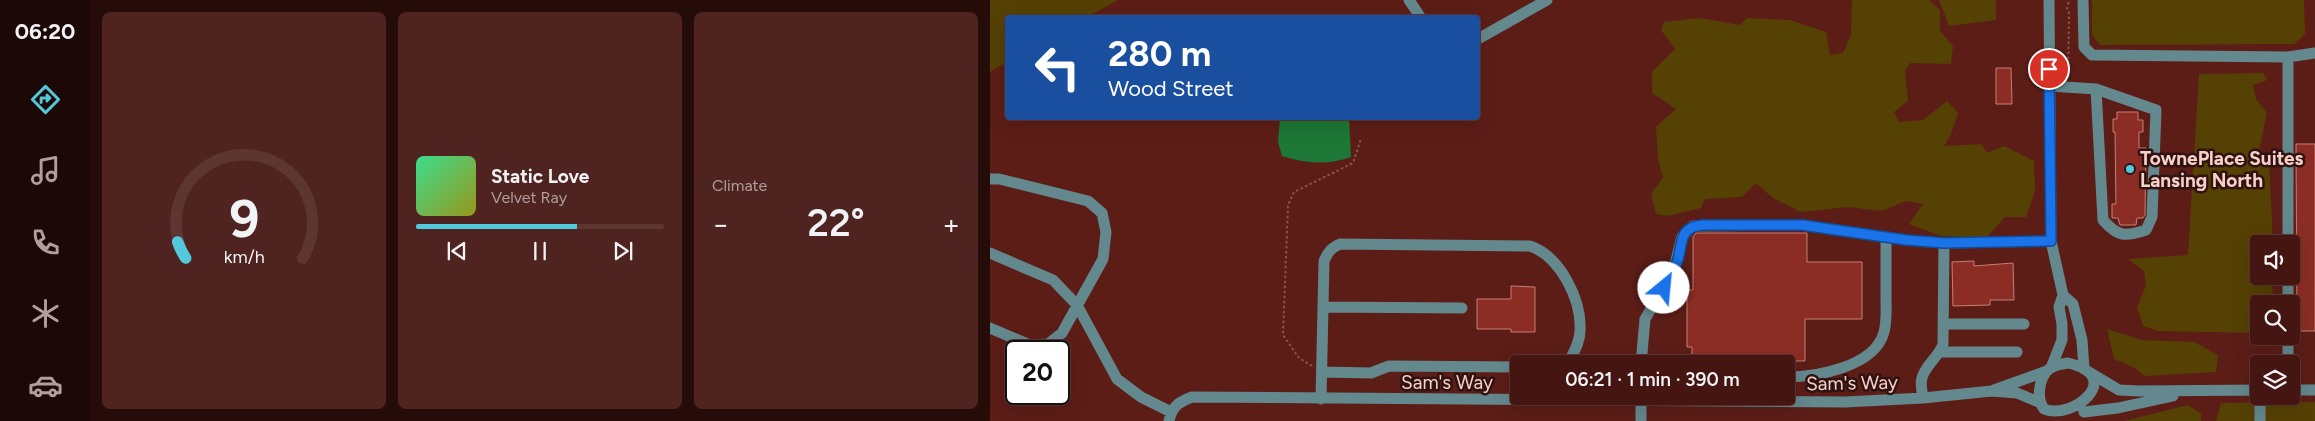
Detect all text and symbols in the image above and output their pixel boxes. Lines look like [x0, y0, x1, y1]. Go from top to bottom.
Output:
text: 06:20 [15, 18, 75, 45]
text: 280 m [1108, 33, 1211, 75]
icon: left [1025, 35, 1090, 100]
pin [2028, 48, 2070, 90]
icon: arrive [2035, 55, 2063, 83]
text: Wood Street [1108, 75, 1234, 102]
icon: directions [28, 82, 63, 117]
place label: TownePlace Suites Lansing North [2140, 147, 2304, 192]
icon: music [28, 153, 63, 188]
marker: TownePlace Suites Lansing North [2124, 163, 2136, 175]
text: Static Love [491, 165, 589, 188]
text: Climate [712, 176, 767, 195]
text: 9 [229, 188, 259, 250]
text: Velvet Ray [491, 188, 567, 207]
text: 22° [807, 200, 865, 246]
text: − [712, 207, 729, 241]
text: + [943, 207, 960, 241]
icon: phone [28, 225, 63, 260]
map controls [2250, 235, 2300, 405]
button: sound [2250, 235, 2300, 285]
icon: previous [443, 237, 471, 265]
icon: pause [526, 237, 554, 265]
icon: next [609, 237, 637, 265]
text: km/h [224, 246, 264, 267]
position arrow [1637, 261, 1689, 313]
button: search [2250, 295, 2300, 345]
icon: climate [28, 296, 63, 331]
speed limit sign: 20 [1005, 340, 1070, 405]
button: layers [2250, 355, 2300, 405]
icon: car [28, 368, 63, 403]
text: 06:21 · 1 min · 390 m [1565, 368, 1740, 391]
street label: Sam's Way [1401, 371, 1493, 394]
street label: Sam's Way [1806, 371, 1898, 395]

